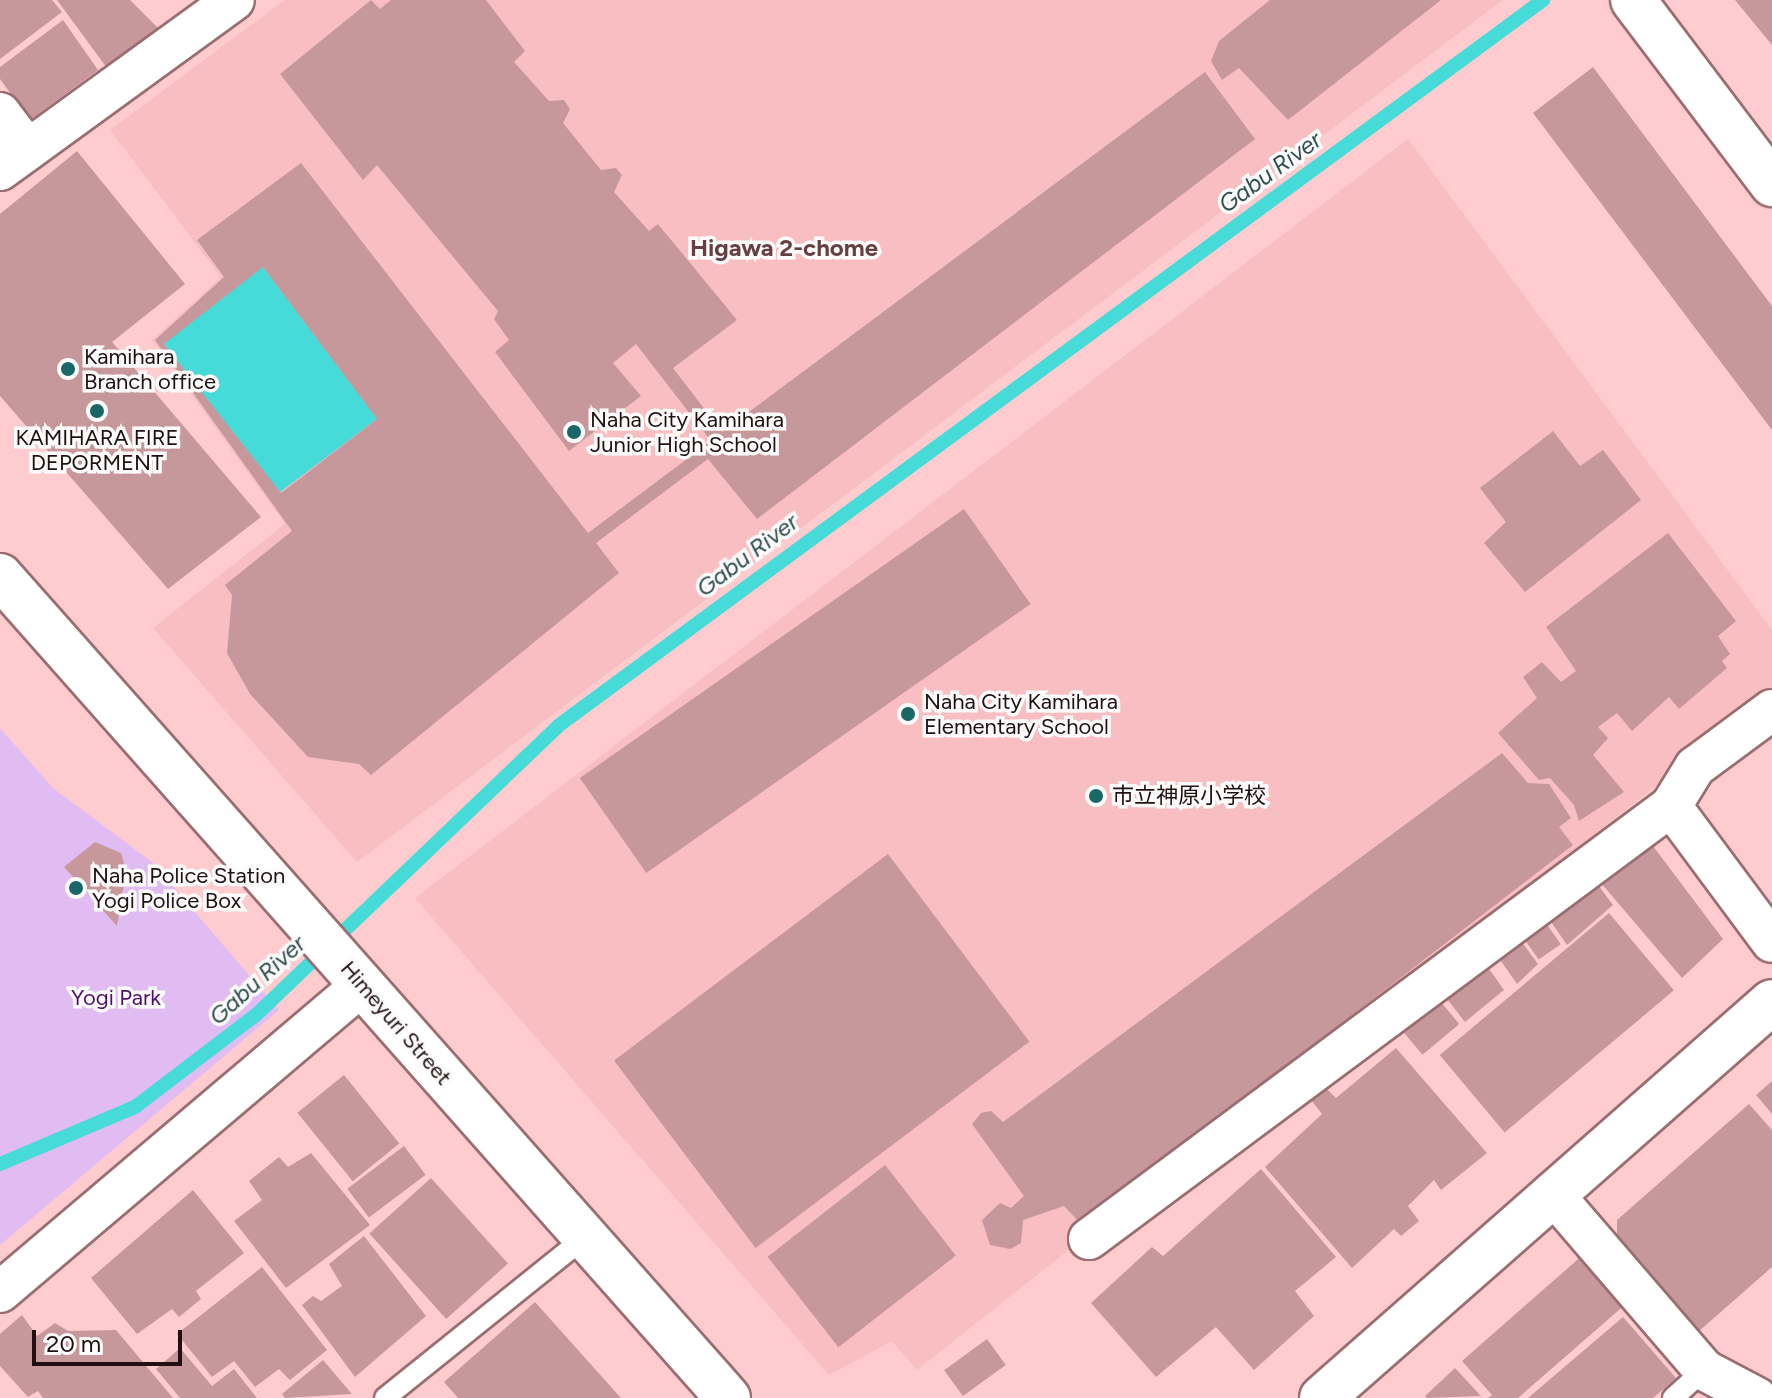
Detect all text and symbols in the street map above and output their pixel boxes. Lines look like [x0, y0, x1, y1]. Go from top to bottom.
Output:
water label: Gabu River [1213, 125, 1327, 219]
district label: Higawa 2-chome [690, 234, 878, 262]
place label: Kamihara Branch office [84, 343, 216, 394]
marker: Kamihara Branch office [59, 360, 77, 378]
marker: KAMIHARA FIRE DEPORMENT [88, 402, 106, 420]
place label: Naha City Kamihara Junior High School [590, 406, 784, 458]
marker: Naha City Kamihara Junior High School [565, 423, 583, 441]
place label: KAMIHARA FIRE DEPORMENT [15, 424, 179, 476]
water label: Gabu River [690, 507, 804, 603]
place label: Naha City Kamihara Elementary School [924, 688, 1118, 740]
marker: Naha City Kamihara Elementary School [899, 705, 917, 723]
place label: 市立神原小学校 [1112, 783, 1266, 809]
marker: 市立神原小学校 [1087, 787, 1105, 805]
place label: Naha Police Station Yogi Police Box [92, 862, 285, 914]
marker: Naha Police Station Yogi Police Box [67, 879, 85, 897]
water label: Gabu River [203, 929, 311, 1031]
street label: Himeyuri Street [335, 956, 457, 1090]
park label: Yogi Park [71, 985, 161, 1011]
scale bar [36, 1314, 186, 1364]
text: 20 m [46, 1329, 101, 1358]

